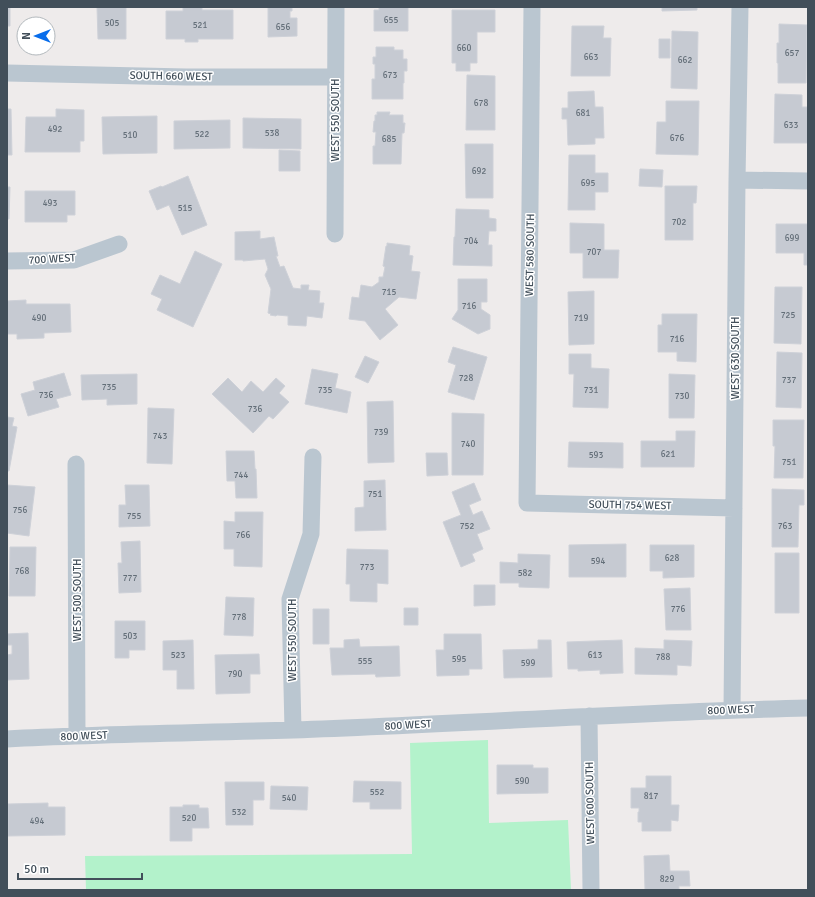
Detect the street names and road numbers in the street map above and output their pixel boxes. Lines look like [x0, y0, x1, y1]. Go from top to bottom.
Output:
street label: SOUTH 660 WEST [129, 69, 213, 83]
street label: WEST 550 SOUTH [329, 79, 342, 161]
street label: WEST 580 SOUTH [523, 213, 537, 297]
street label: 700 WEST [28, 251, 76, 267]
street label: WEST 630 SOUTH [729, 317, 742, 399]
street label: SOUTH 754 WEST [588, 498, 672, 512]
street label: WEST 500 SOUTH [71, 559, 84, 641]
street label: WEST 550 SOUTH [286, 599, 299, 681]
street label: 800 WEST [707, 703, 755, 717]
street label: 800 WEST [384, 717, 432, 733]
street label: 800 WEST [60, 729, 108, 743]
street label: WEST 600 SOUTH [583, 761, 597, 845]

